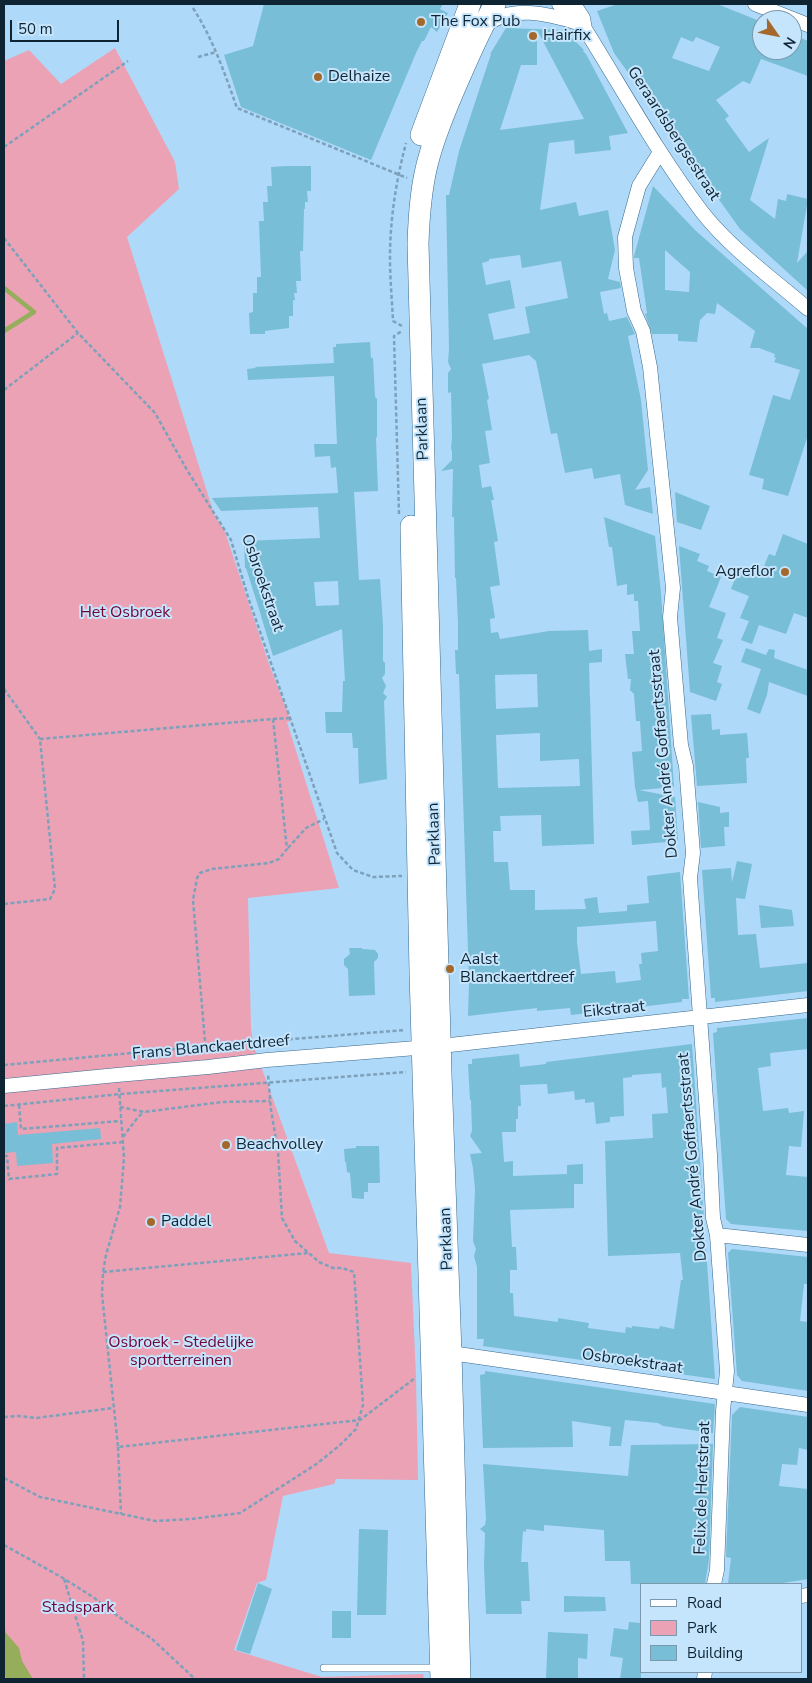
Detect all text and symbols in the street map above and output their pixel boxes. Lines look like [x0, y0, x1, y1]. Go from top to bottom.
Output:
scale bar [12, 10, 121, 42]
north arrow [752, 10, 802, 60]
place label: The Fox Pub [431, 12, 520, 32]
marker: The Fox Pub [415, 16, 427, 28]
text: 50 m [18, 19, 53, 39]
place label: Hairfix [543, 26, 591, 46]
marker: Hairfix [527, 30, 539, 42]
text: N [778, 33, 800, 52]
street label: Geraardsbergsestraat [623, 63, 723, 205]
place label: Delhaize [328, 67, 390, 87]
marker: Delhaize [312, 71, 324, 83]
street label: Parklaan [412, 397, 434, 461]
street label: Osbroekstraat [236, 532, 288, 634]
place label: Agreflor [715, 562, 775, 582]
marker: Agreflor [779, 566, 791, 578]
park label: Het Osbroek [80, 603, 170, 623]
street label: Dokter André Goffaertsstraat [645, 649, 683, 859]
street label: Parklaan [424, 802, 446, 866]
place label: Aalst Blanckaertdreef [460, 950, 574, 988]
marker: Aalst Blanckaertdreef [444, 963, 456, 975]
street label: Eikstraat [582, 997, 646, 1023]
street label: Frans Blanckaertdreef [131, 1032, 291, 1064]
street label: Dokter André Goffaertsstraat [674, 1052, 712, 1262]
place label: Beachvolley [236, 1135, 323, 1155]
marker: Beachvolley [220, 1139, 232, 1151]
street label: Parklaan [436, 1207, 458, 1271]
place label: Paddel [161, 1212, 211, 1232]
marker: Paddel [145, 1216, 157, 1228]
park label: Osbroek - Stedelijke sportterreinen [108, 1333, 254, 1371]
street label: Osbroekstraat [580, 1345, 684, 1379]
street label: Felix de Hertstraat [691, 1421, 715, 1555]
legend [640, 1583, 802, 1673]
text: Road [687, 1593, 722, 1613]
park label: Stadspark [42, 1598, 114, 1618]
text: Park [687, 1618, 717, 1638]
text: Building [687, 1643, 743, 1663]

